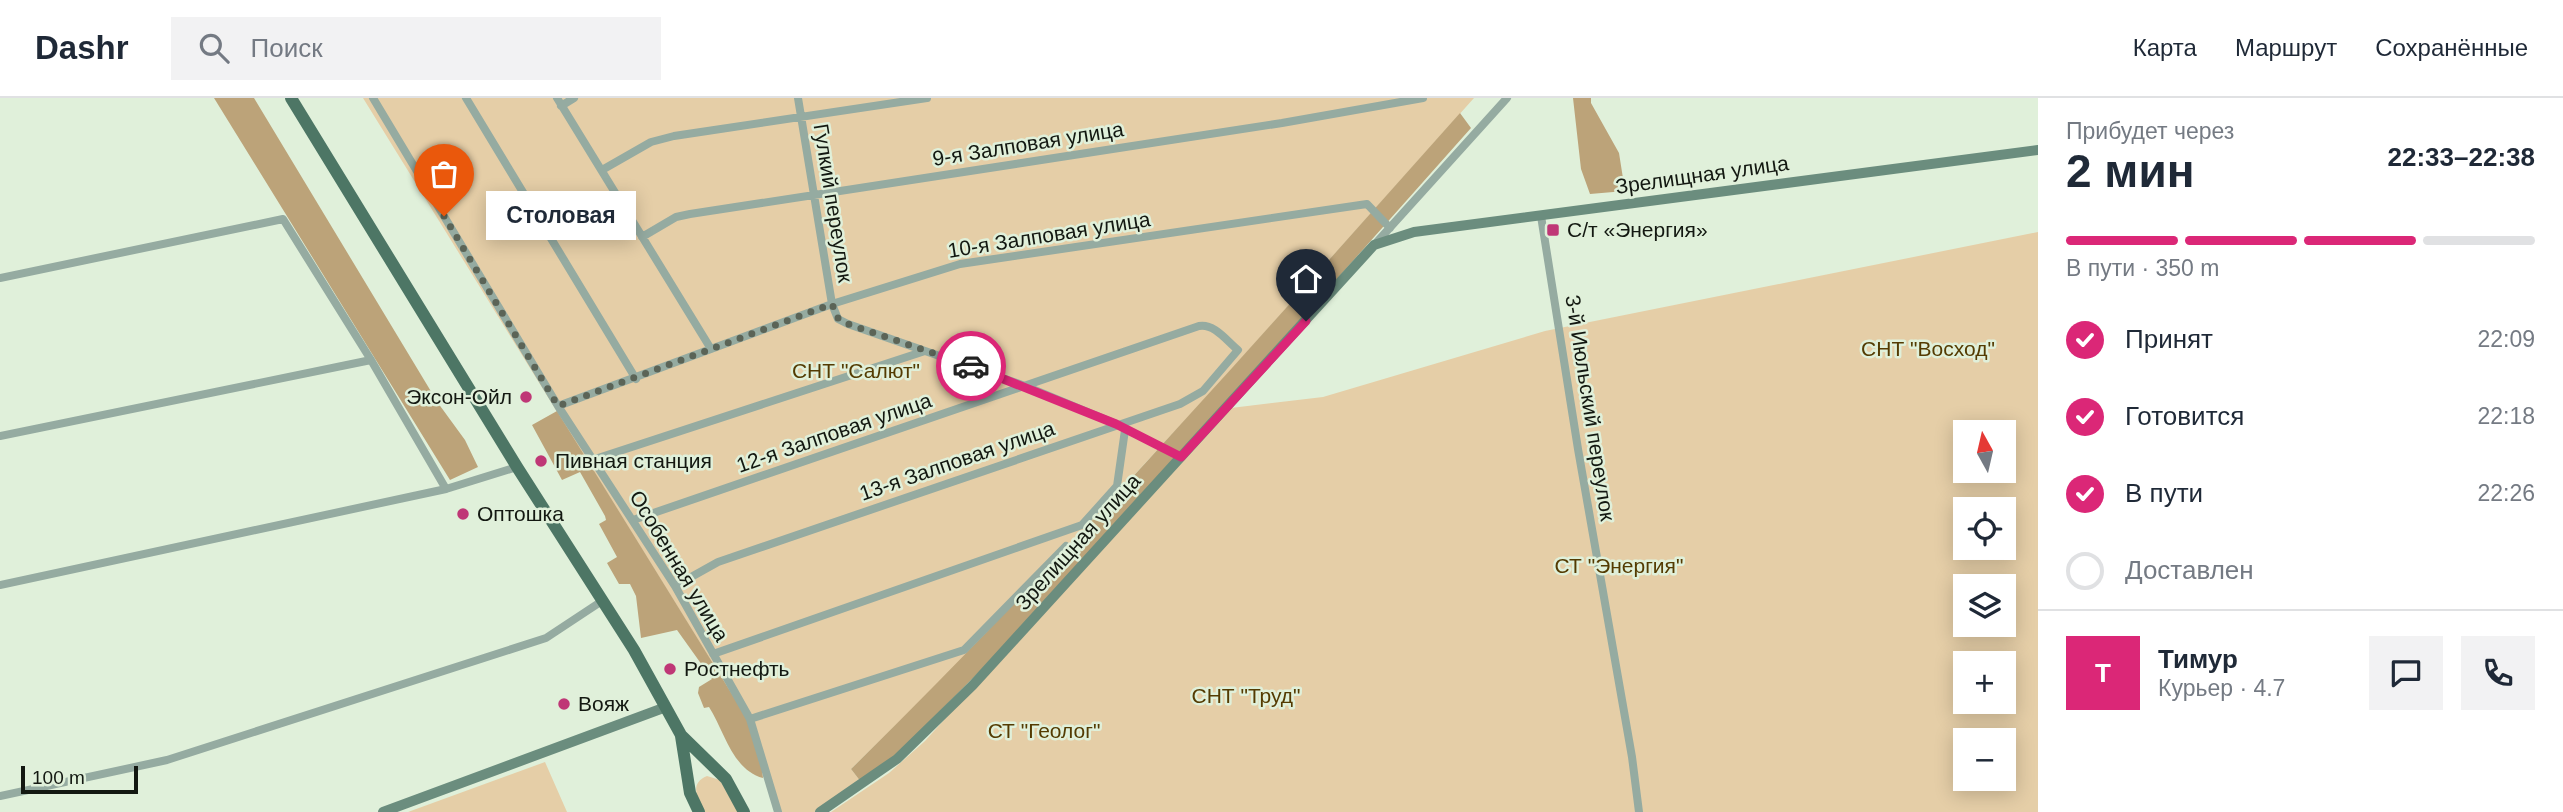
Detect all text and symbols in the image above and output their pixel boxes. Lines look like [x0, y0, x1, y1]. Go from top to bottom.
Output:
search box [171, 17, 661, 80]
text: Dashr [35, 29, 129, 66]
icon: search [195, 29, 233, 67]
text: Поиск [251, 33, 323, 63]
text: Карта [2133, 34, 2197, 61]
text: Маршрут [2235, 34, 2337, 61]
text: Сохранённые [2375, 34, 2528, 61]
street label: 9-я Залповая улица [931, 117, 1125, 170]
text: Прибудет через [2066, 118, 2234, 144]
street label: Гулкий переулок [810, 122, 858, 285]
text: 22:33–22:38 [2388, 142, 2535, 172]
pin [414, 144, 474, 216]
text: 2 мин [2066, 145, 2194, 197]
street label: Зрелищная улица [1614, 151, 1790, 198]
icon: bag [425, 155, 463, 193]
callout: Столовая [486, 192, 636, 240]
text: Столовая [506, 202, 616, 228]
street label: 10-я Залповая улица [946, 207, 1152, 262]
place label: С/т «Энергия» [1567, 218, 1708, 241]
marker: С/т «Энергия» [1545, 222, 1561, 238]
pin [1276, 249, 1336, 321]
text: В пути · 350 m [2066, 255, 2219, 281]
icon: home [1287, 260, 1325, 298]
street label: 3-й Июльский переулок [1561, 293, 1620, 523]
icon: check [2066, 321, 2104, 359]
text: Принят [2125, 324, 2213, 354]
text: 22:09 [2477, 326, 2535, 352]
courier [936, 331, 1006, 401]
park label: СНТ "Восход" [1861, 337, 1995, 360]
icon: car [952, 347, 990, 385]
park label: СНТ "Салют" [792, 359, 920, 382]
place label: Эксон-Ойл [406, 385, 512, 408]
street label: 12-я Залповая улица [733, 388, 935, 477]
marker: Эксон-Ойл [518, 389, 534, 405]
icon: check [2066, 398, 2104, 436]
text: Готовится [2125, 401, 2244, 431]
text: 22:18 [2477, 403, 2535, 429]
street label: 13-я Залповая улица [856, 416, 1058, 505]
north arrow [1953, 420, 2016, 483]
map controls [1953, 420, 2016, 791]
place label: Пивная станция [555, 449, 712, 472]
marker: Пивная станция [533, 453, 549, 469]
street label: Зрелищная улица [1011, 469, 1145, 614]
icon: check [2066, 475, 2104, 513]
text: В пути [2125, 478, 2203, 508]
text: 22:26 [2477, 480, 2535, 506]
street label: Особенная улица [625, 486, 734, 646]
button: locate [1953, 497, 2016, 560]
place label: Оптошка [477, 502, 564, 525]
marker: Оптошка [455, 506, 471, 522]
park label: СТ "Энергия" [1555, 554, 1683, 577]
text: Доставлен [2125, 555, 2254, 585]
button: layers [1953, 574, 2016, 637]
button: chat [2369, 636, 2443, 710]
button: phone [2461, 636, 2535, 710]
text: Тимур [2158, 644, 2238, 674]
button: + [1953, 651, 2016, 714]
place label: Ростнефть [684, 657, 790, 680]
text: Т [2095, 658, 2111, 688]
marker: Ростнефть [662, 661, 678, 677]
text: Курьер · 4.7 [2158, 675, 2285, 701]
park label: СНТ "Труд" [1191, 684, 1301, 707]
place label: Вояж [578, 692, 629, 715]
marker: Вояж [556, 696, 572, 712]
park label: СТ "Геолог" [988, 719, 1100, 742]
button: − [1953, 728, 2016, 791]
scale bar [21, 763, 138, 795]
text: 100 m [32, 767, 85, 788]

